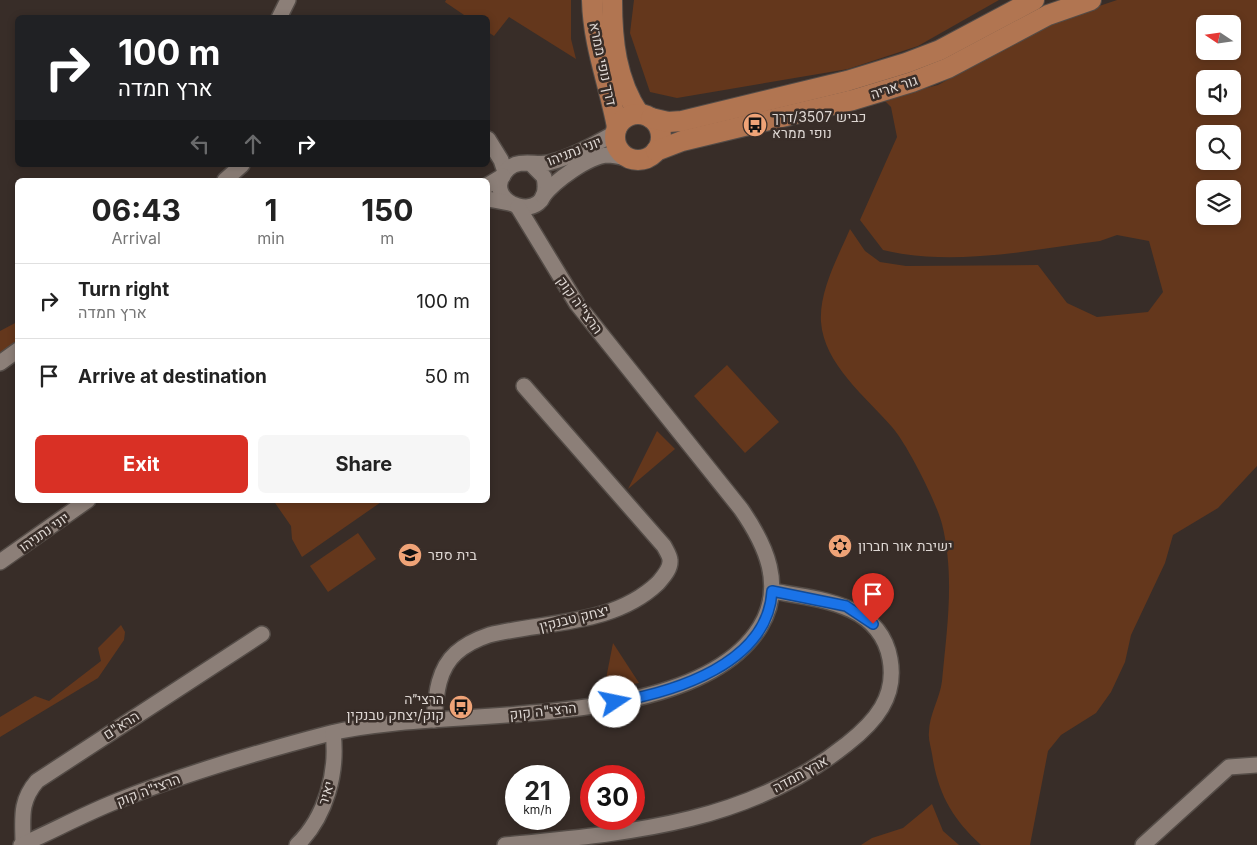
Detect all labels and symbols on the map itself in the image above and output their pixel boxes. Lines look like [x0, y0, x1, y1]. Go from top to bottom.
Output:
north arrow [1196, 15, 1241, 60]
street label: דרך נופי ממרא [586, 21, 621, 107]
street label: גור אריה [868, 71, 920, 102]
place label: כביש 3507/דרך נופי ממרא [772, 108, 866, 141]
bus stop icon: כביש 3507/דרך נופי ממרא [742, 112, 768, 138]
street label: יוני נתניהו [544, 132, 604, 169]
street label: הרצי"ה קוק [554, 273, 607, 337]
street label: יוני נתניהו [15, 508, 72, 555]
synagogue icon: ישיבת אור חברון [827, 533, 853, 559]
place label: ישיבת אור חברון [858, 537, 952, 554]
school or university icon: בית ספר [397, 542, 423, 568]
place label: בית ספר [428, 546, 477, 563]
pin [852, 573, 894, 624]
street label: יצחק טבנקין [537, 601, 610, 634]
position arrow [588, 675, 640, 727]
place label: הרצי״ה קוק/יצחק טבנקין [346, 690, 444, 723]
bus stop icon: הרצי״ה קוק/יצחק טבנקין [448, 694, 474, 720]
street label: הרצי"ה קוק [509, 699, 577, 722]
street label: הרא"ם [100, 707, 142, 742]
street label: ארץ חמדה [769, 752, 830, 796]
speed limit sign: 30 [580, 765, 645, 830]
street label: הרצי"ה קוק [113, 770, 182, 810]
street label: יאיר [314, 779, 337, 807]

